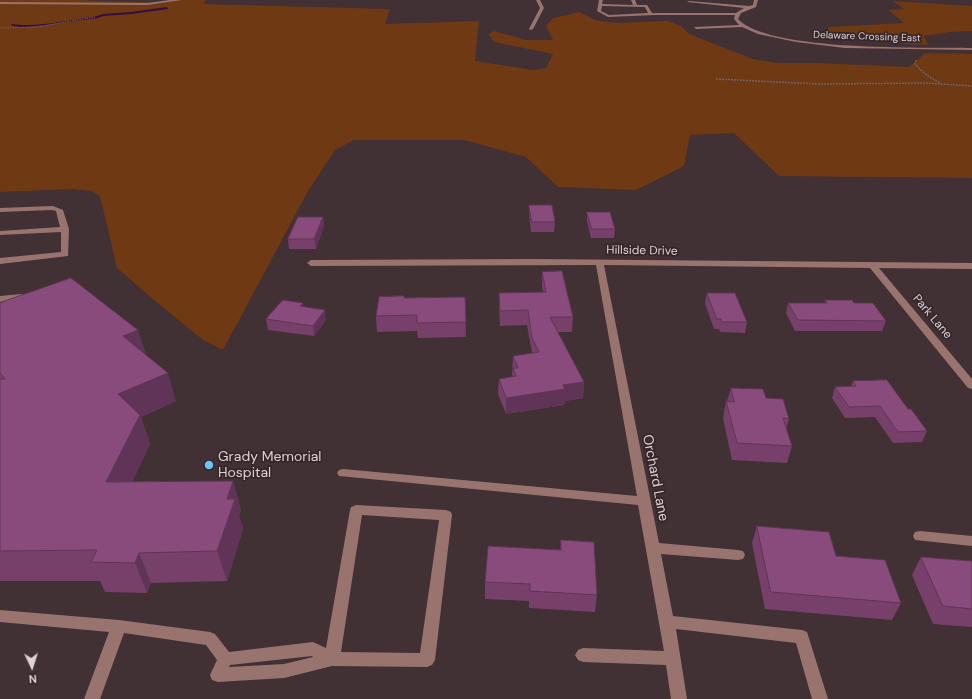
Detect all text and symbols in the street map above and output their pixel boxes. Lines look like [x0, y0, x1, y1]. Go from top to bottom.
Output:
street label: Delaware Crossing East [813, 29, 921, 45]
street label: Hillside Drive [606, 243, 678, 259]
street label: Park Lane [909, 292, 955, 342]
street label: Orchard Lane [638, 433, 672, 523]
place label: Grady Memorial Hospital [218, 449, 321, 482]
marker: Grady Memorial Hospital [203, 459, 215, 471]
north arrow [12, 647, 52, 687]
text: N [28, 672, 37, 686]

